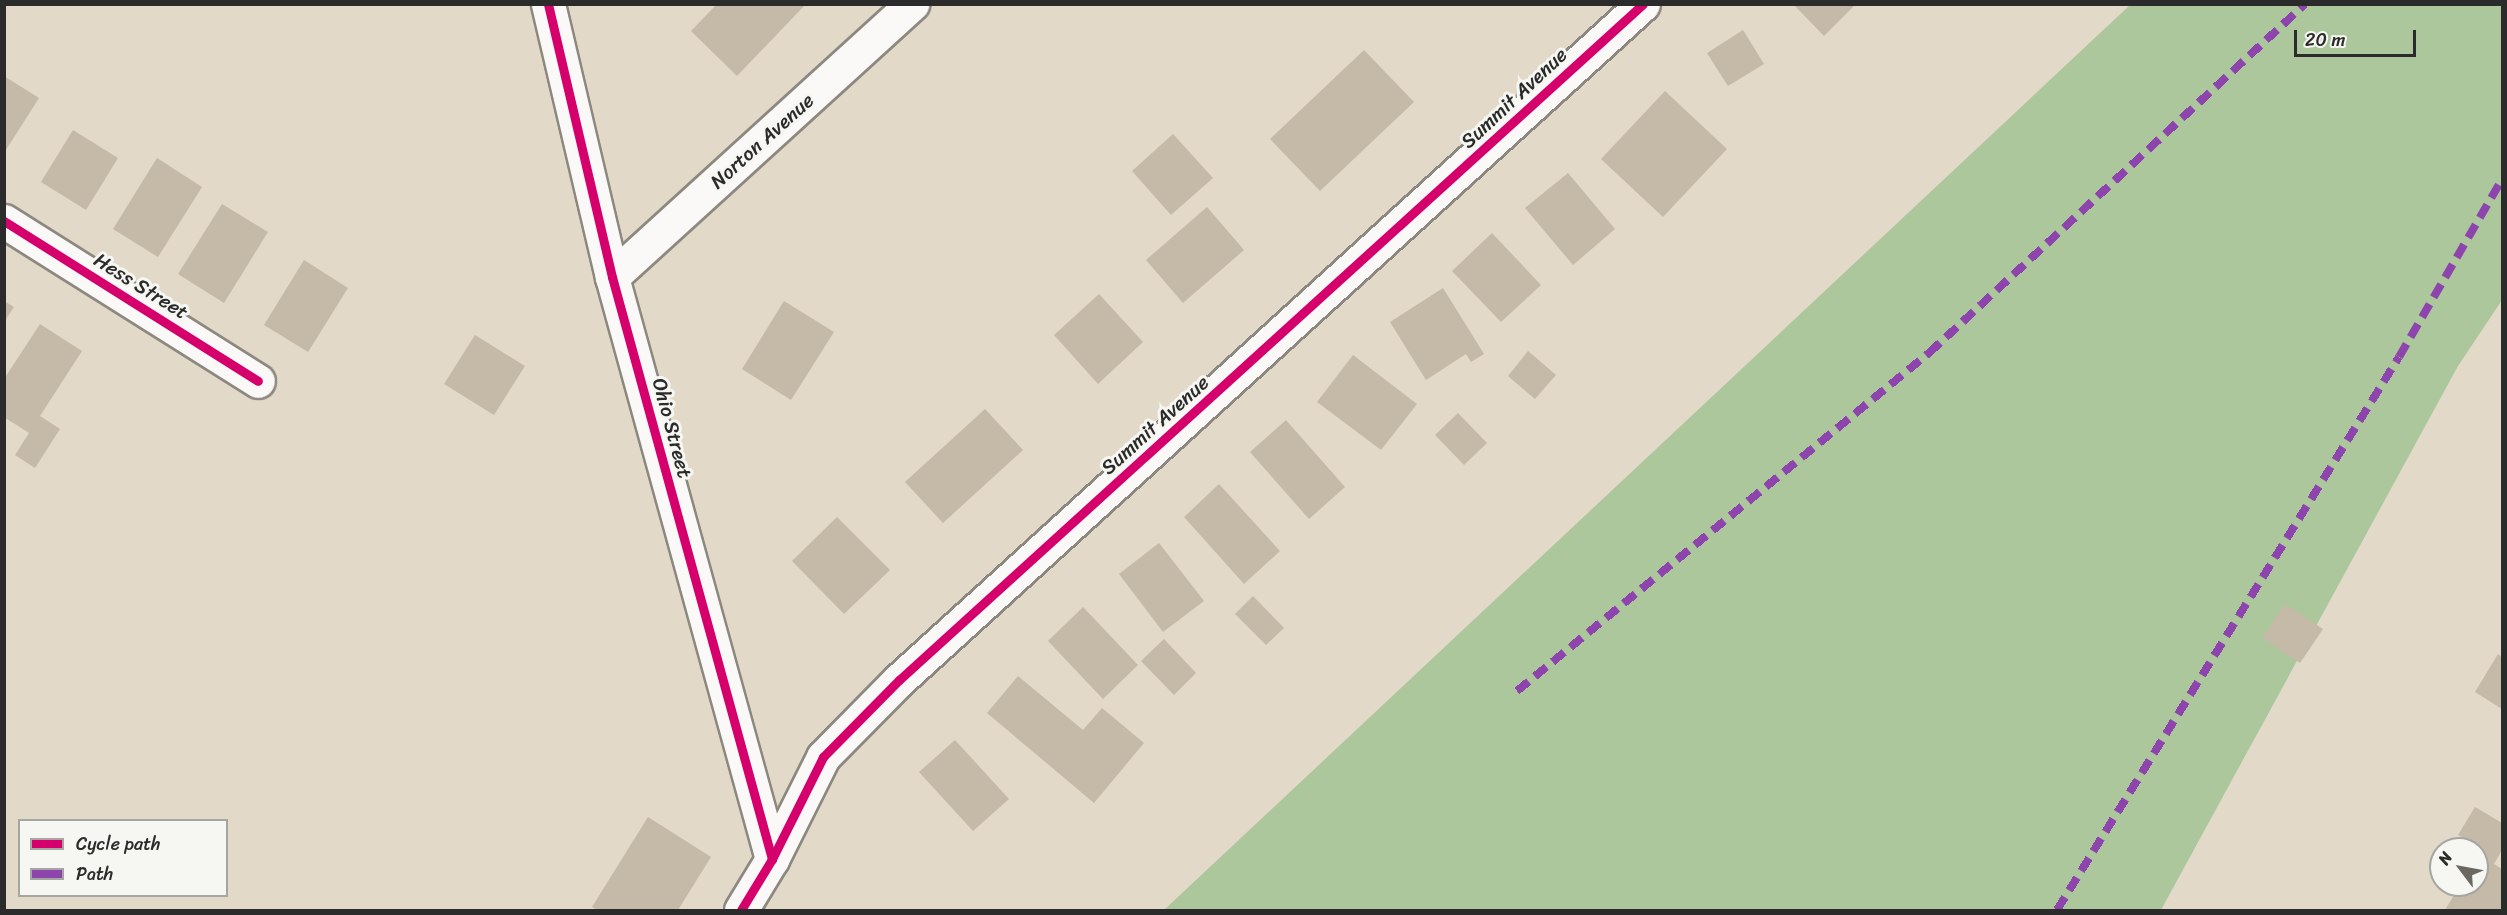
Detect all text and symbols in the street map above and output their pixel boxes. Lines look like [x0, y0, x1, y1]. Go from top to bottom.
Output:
scale bar [2297, 18, 2418, 56]
text: 20 m [2305, 24, 2345, 56]
street label: Summit Avenue [1456, 43, 1572, 153]
street label: Norton Avenue [705, 88, 819, 194]
street label: Hess Street [90, 248, 192, 324]
street label: Summit Avenue [1096, 370, 1214, 480]
street label: Ohio Street [647, 375, 697, 481]
legend [18, 819, 228, 897]
text: Cycle path [76, 828, 160, 860]
north arrow [2429, 837, 2489, 897]
text: N [2430, 846, 2460, 871]
text: Path [76, 858, 113, 890]

